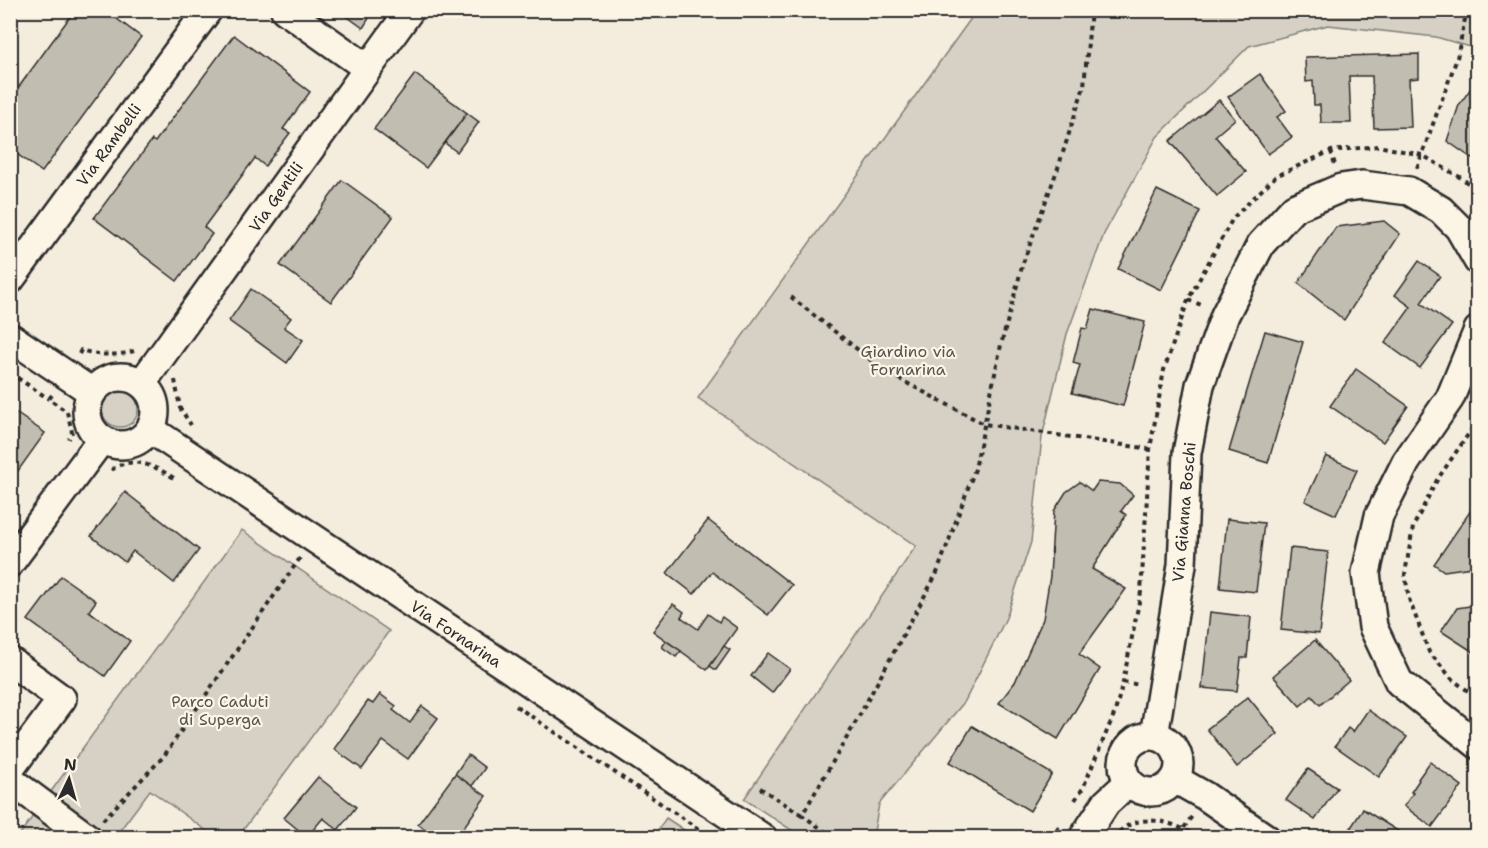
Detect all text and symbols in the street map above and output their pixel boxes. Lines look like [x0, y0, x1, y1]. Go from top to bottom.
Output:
street label: Via Rambelli [72, 99, 146, 191]
street label: Via Gentili [244, 158, 308, 236]
park label: Giardino via Fornarina [860, 341, 956, 380]
street label: Via Gianna Boschi [1167, 441, 1201, 583]
street label: Via Fornarina [406, 596, 506, 672]
park label: Parco Caduti di Superga [171, 691, 269, 730]
north arrow [39, 749, 99, 809]
text: N [63, 754, 77, 776]

